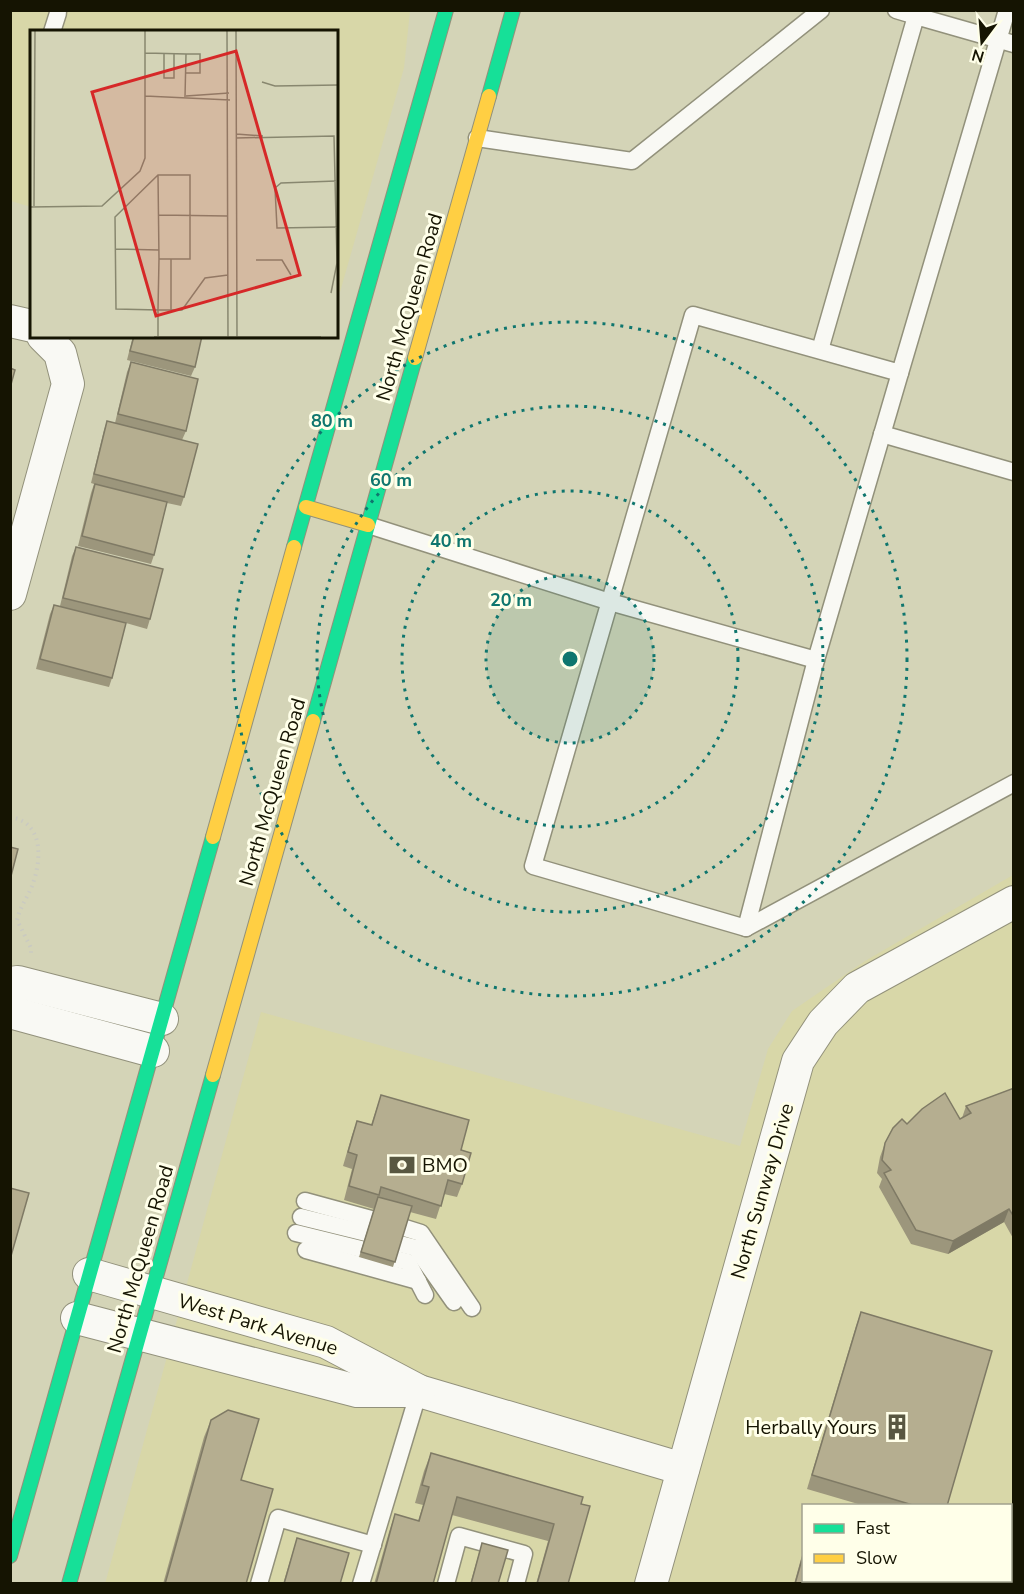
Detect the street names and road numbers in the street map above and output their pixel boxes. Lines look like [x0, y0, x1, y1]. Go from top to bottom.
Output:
street label: North McQueen Road [370, 210, 449, 404]
street label: North McQueen Road [233, 695, 312, 889]
street label: North Sunway Drive [724, 1100, 801, 1282]
street label: North McQueen Road [101, 1162, 180, 1356]
street label: West Park Avenue [174, 1287, 341, 1362]

